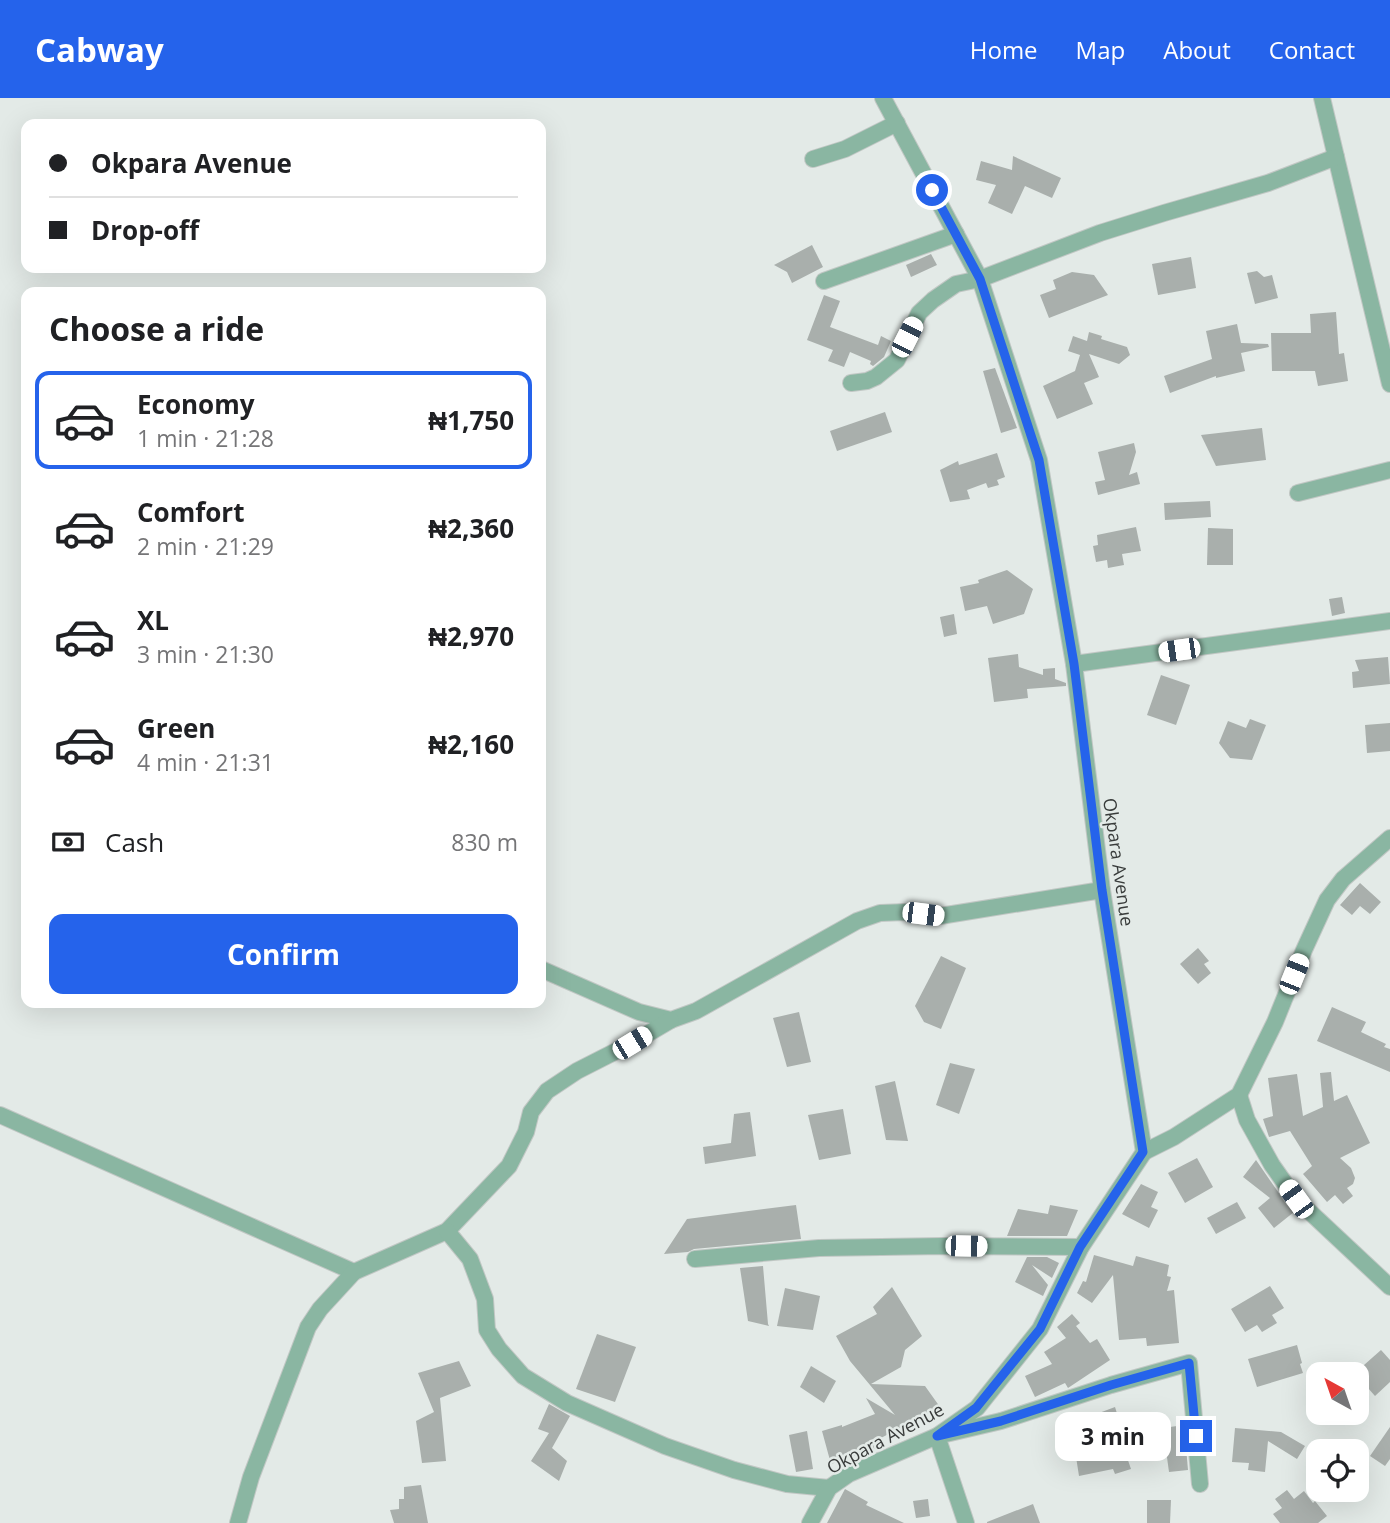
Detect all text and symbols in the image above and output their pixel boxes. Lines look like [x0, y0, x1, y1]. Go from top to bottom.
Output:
text: Cabway [35, 27, 164, 72]
text: Home [970, 33, 1038, 66]
text: Map [1076, 33, 1125, 66]
text: About [1163, 33, 1231, 66]
text: Contact [1269, 33, 1355, 66]
text: Okpara Avenue [91, 145, 292, 181]
route start [916, 174, 948, 206]
text: Drop-off [91, 212, 199, 248]
text: Choose a ride [49, 307, 264, 350]
car [889, 314, 926, 360]
text: Economy [137, 386, 255, 422]
icon: car [53, 389, 116, 452]
text: ₦1,750 [428, 402, 514, 438]
text: 1 min · 21:28 [137, 422, 274, 454]
text: Comfort [137, 494, 244, 530]
icon: car [53, 497, 116, 560]
text: ₦2,360 [428, 510, 514, 546]
text: 2 min · 21:29 [137, 530, 274, 562]
text: XL [137, 602, 169, 638]
icon: car [53, 605, 116, 668]
text: ₦2,970 [428, 618, 514, 654]
car [1157, 637, 1202, 663]
text: 3 min · 21:30 [137, 638, 274, 670]
text: Green [137, 710, 215, 746]
icon: car [53, 713, 116, 776]
text: ₦2,160 [428, 726, 514, 762]
text: 4 min · 21:31 [137, 746, 274, 778]
street label: Okpara Avenue [1098, 796, 1140, 928]
icon: cash [49, 823, 87, 861]
text: Cash [105, 824, 164, 860]
text: 830 m [451, 826, 518, 858]
car [901, 901, 946, 927]
button: Confirm [49, 914, 518, 994]
car [1277, 951, 1312, 997]
car [609, 1023, 656, 1063]
car [1276, 1176, 1317, 1222]
car [945, 1235, 988, 1257]
north arrow [1306, 1362, 1368, 1424]
map controls [1306, 1362, 1369, 1502]
street label: Okpara Avenue [822, 1397, 948, 1479]
callout: 3 min [1056, 1412, 1172, 1460]
text: 3 min [1081, 1420, 1145, 1452]
route end [1180, 1420, 1212, 1452]
button: locate [1306, 1439, 1369, 1502]

